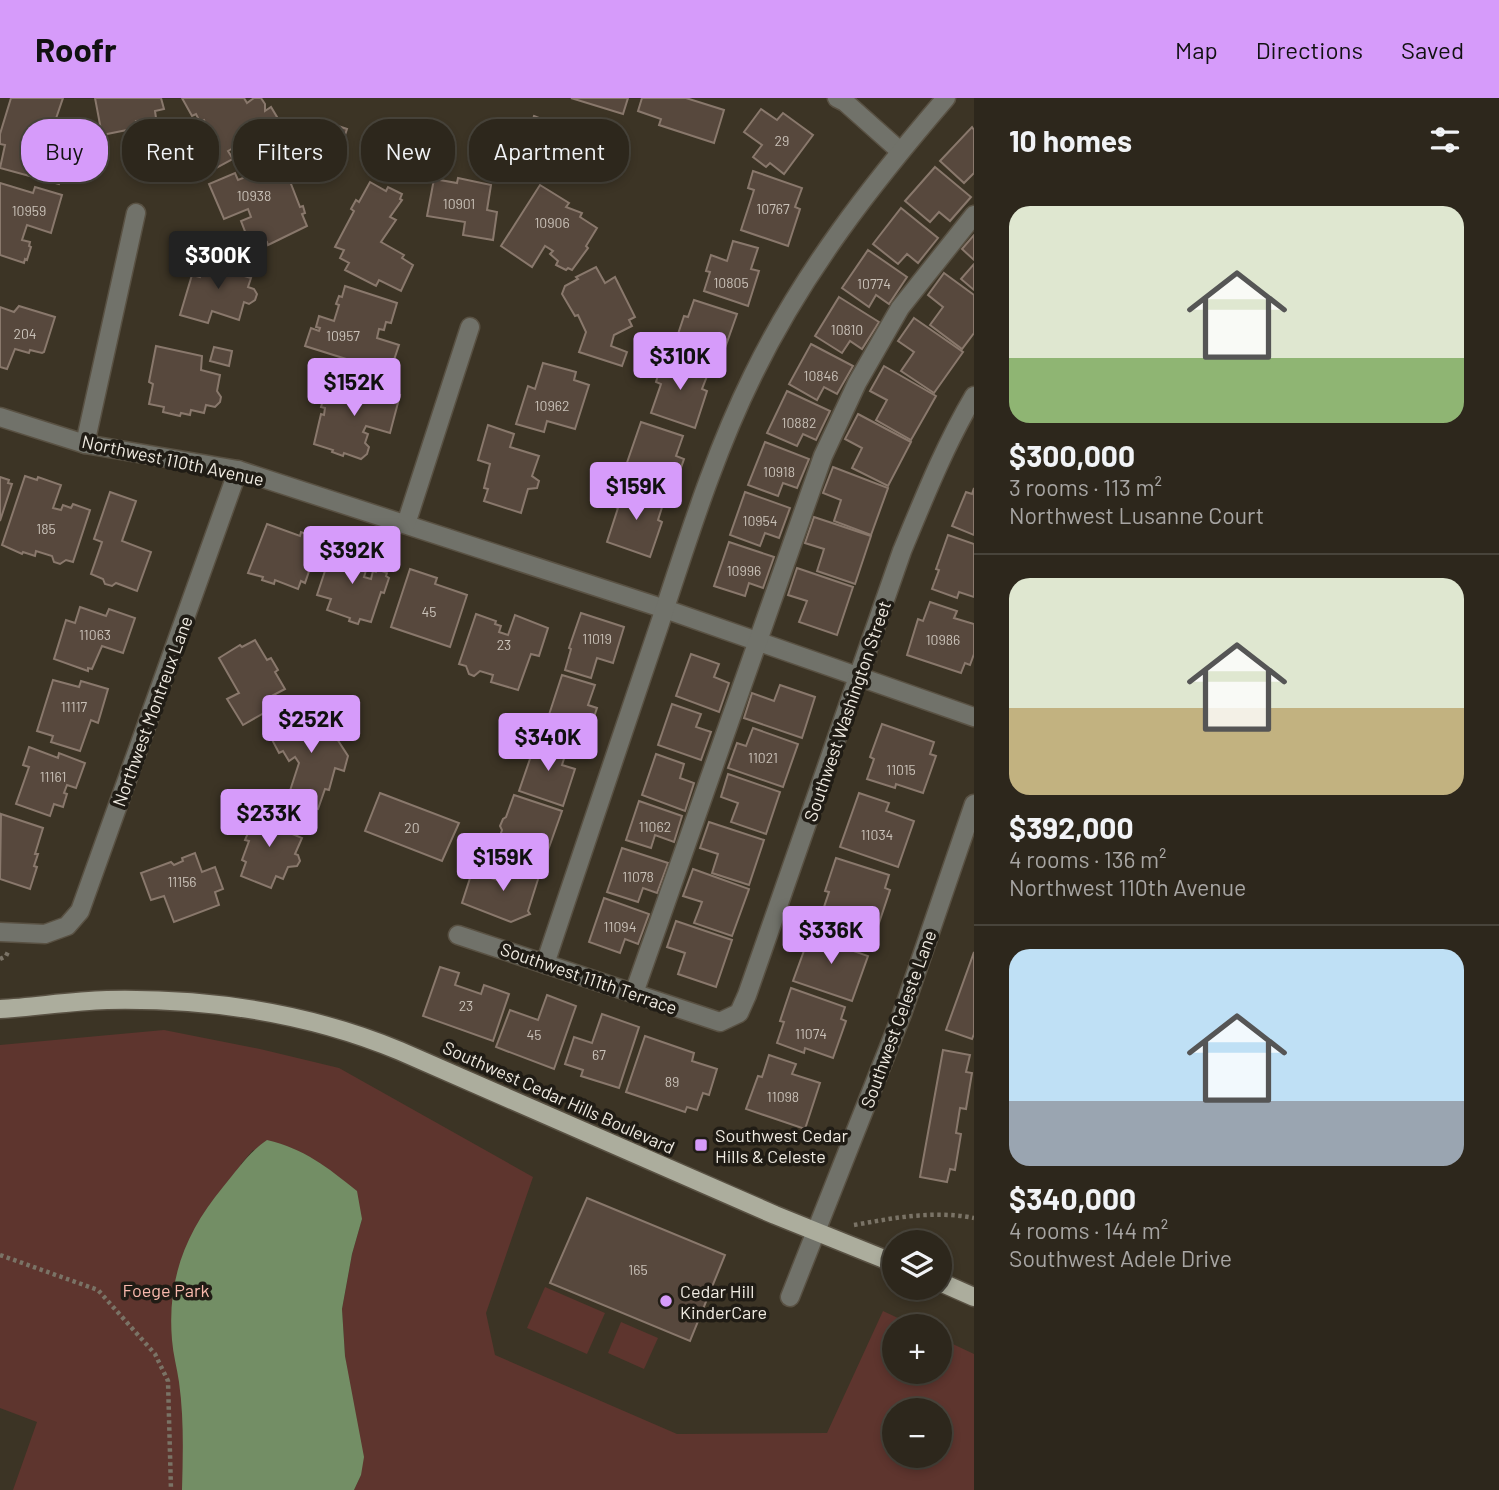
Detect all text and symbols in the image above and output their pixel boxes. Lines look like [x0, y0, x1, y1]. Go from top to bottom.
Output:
text: Roofr [35, 29, 117, 69]
text: Map [1175, 35, 1218, 64]
text: Directions [1256, 35, 1363, 64]
text: Saved [1401, 35, 1464, 64]
chip: Buy [21, 119, 108, 182]
chip: Rent [122, 119, 219, 182]
chip: Filters [233, 119, 347, 182]
chip: New [361, 119, 455, 182]
chip: Apartment [469, 119, 629, 182]
icon: filters [1426, 121, 1464, 159]
text: 10 homes [1009, 122, 1132, 158]
house number: 29 [775, 132, 789, 149]
house number: 10938 [237, 187, 271, 204]
house number: 10901 [443, 195, 475, 212]
house number: 10767 [756, 200, 790, 217]
house number: 10959 [12, 202, 46, 219]
house number: 10906 [534, 214, 570, 231]
pin: $300K [169, 232, 267, 291]
text: $300K [185, 240, 251, 268]
icon: home [1174, 252, 1300, 378]
house number: 10805 [713, 274, 749, 291]
house number: 10774 [857, 275, 891, 292]
house number: 10810 [831, 321, 863, 338]
house number: 204 [13, 325, 37, 342]
house number: 10957 [326, 327, 360, 344]
pin: $310K [631, 332, 729, 392]
text: $310K [649, 341, 711, 369]
pin: $152K [305, 358, 403, 418]
text: $152K [324, 367, 384, 395]
house number: 10846 [803, 367, 839, 384]
house number: 10962 [535, 397, 569, 414]
house number: 10882 [782, 414, 816, 431]
street label: Northwest 110th Avenue [80, 430, 266, 490]
text: $300,000 [1009, 437, 1135, 473]
pin: $159K [587, 462, 685, 522]
house number: 10918 [763, 463, 795, 480]
text: $159K [606, 471, 666, 499]
text: 3 rooms · 113 m² [1009, 473, 1162, 501]
text: Northwest Lusanne Court [1009, 501, 1264, 529]
house number: 10954 [742, 512, 778, 529]
house number: 185 [36, 520, 56, 537]
pin: $392K [303, 526, 401, 586]
text: $392K [319, 535, 385, 563]
house number: 10996 [727, 562, 761, 579]
street label: Southwest Washington Street [799, 598, 895, 824]
house number: 45 [422, 603, 436, 620]
street label: Northwest Montreux Lane [107, 613, 197, 809]
icon: home [1174, 624, 1300, 750]
house number: 11063 [79, 626, 111, 643]
house number: 11019 [582, 630, 612, 647]
house number: 10986 [926, 631, 960, 648]
house number: 23 [497, 636, 511, 653]
pin: $252K [262, 696, 360, 755]
house number: 11117 [61, 698, 88, 715]
text: $252K [278, 704, 344, 732]
pin: $340K [499, 714, 597, 773]
text: $340K [515, 722, 582, 750]
house number: 11021 [748, 749, 778, 766]
house number: 11015 [886, 761, 916, 778]
house number: 11161 [40, 768, 66, 785]
pin: $233K [220, 790, 318, 849]
text: $233K [237, 798, 301, 826]
text: $392,000 [1009, 809, 1134, 845]
house number: 11062 [639, 818, 671, 835]
house number: 20 [404, 819, 420, 836]
house number: 11034 [861, 826, 893, 843]
pin: $159K [454, 834, 552, 893]
text: $159K [473, 842, 533, 870]
text: 4 rooms · 136 m² [1009, 845, 1167, 873]
house number: 11078 [622, 868, 654, 885]
house number: 11156 [167, 873, 197, 890]
text: Northwest 110th Avenue [1009, 873, 1246, 901]
pin: $336K [782, 906, 880, 966]
text: $336K [799, 915, 863, 943]
house number: 11094 [604, 918, 636, 935]
street label: Southwest Celeste Lane [856, 927, 940, 1111]
street label: Southwest 111th Terrace [498, 937, 680, 1019]
icon: home [1174, 995, 1300, 1121]
house number: 23 [459, 997, 473, 1014]
house number: 11074 [795, 1025, 827, 1042]
house number: 45 [527, 1026, 541, 1043]
street label: Southwest Cedar Hills Boulevard [440, 1036, 678, 1158]
house number: 67 [592, 1046, 606, 1063]
house number: 89 [665, 1073, 679, 1090]
house number: 11098 [767, 1088, 799, 1105]
place label: Southwest Cedar Hills & Celeste [715, 1124, 848, 1167]
marker: Southwest Cedar Hills & Celeste [693, 1137, 709, 1153]
text: $340,000 [1009, 1180, 1136, 1216]
text: 4 rooms · 144 m² [1009, 1216, 1168, 1244]
map controls [882, 1230, 952, 1468]
button: layers [882, 1230, 952, 1300]
text: Southwest Adele Drive [1009, 1244, 1232, 1272]
house number: 165 [628, 1261, 648, 1278]
park label: Foege Park [122, 1279, 210, 1301]
place label: Cedar Hill KinderCare [680, 1280, 767, 1323]
marker: Cedar Hill KinderCare [658, 1293, 674, 1309]
button: + [882, 1314, 952, 1384]
button: − [882, 1398, 952, 1468]

